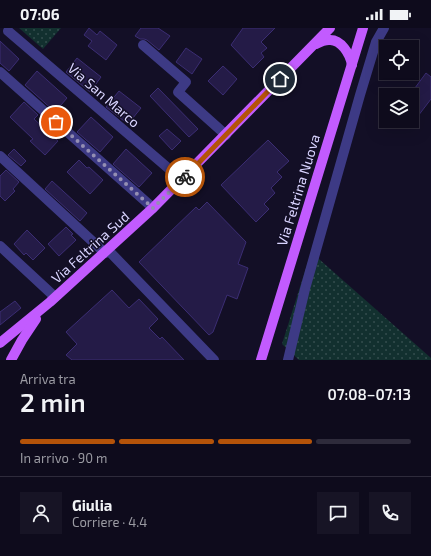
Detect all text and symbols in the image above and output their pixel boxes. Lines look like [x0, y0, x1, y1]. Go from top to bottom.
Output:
text: 07:06 [20, 5, 60, 23]
map controls [379, 40, 419, 128]
button: locate [379, 40, 419, 80]
street label: Via San Marco [65, 59, 143, 131]
pin [263, 62, 297, 96]
icon: home [269, 68, 291, 90]
button: layers [379, 88, 419, 128]
pin [39, 105, 73, 139]
icon: bag [45, 111, 67, 133]
street label: Via Feltrina Nuova [273, 132, 323, 248]
courier [165, 157, 205, 197]
icon: bike [174, 166, 196, 188]
street label: Via Feltrina Sud [48, 208, 132, 286]
text: Arriva tra [20, 371, 76, 387]
text: 07:08–07:13 [328, 385, 411, 403]
text: 2 min [20, 386, 86, 417]
text: In arrivo · 90 m [20, 450, 107, 466]
button: person [20, 492, 62, 534]
button: chat [317, 492, 359, 534]
button: phone [369, 492, 411, 534]
text: Giulia [72, 496, 112, 514]
text: Corriere · 4.4 [72, 514, 147, 530]

